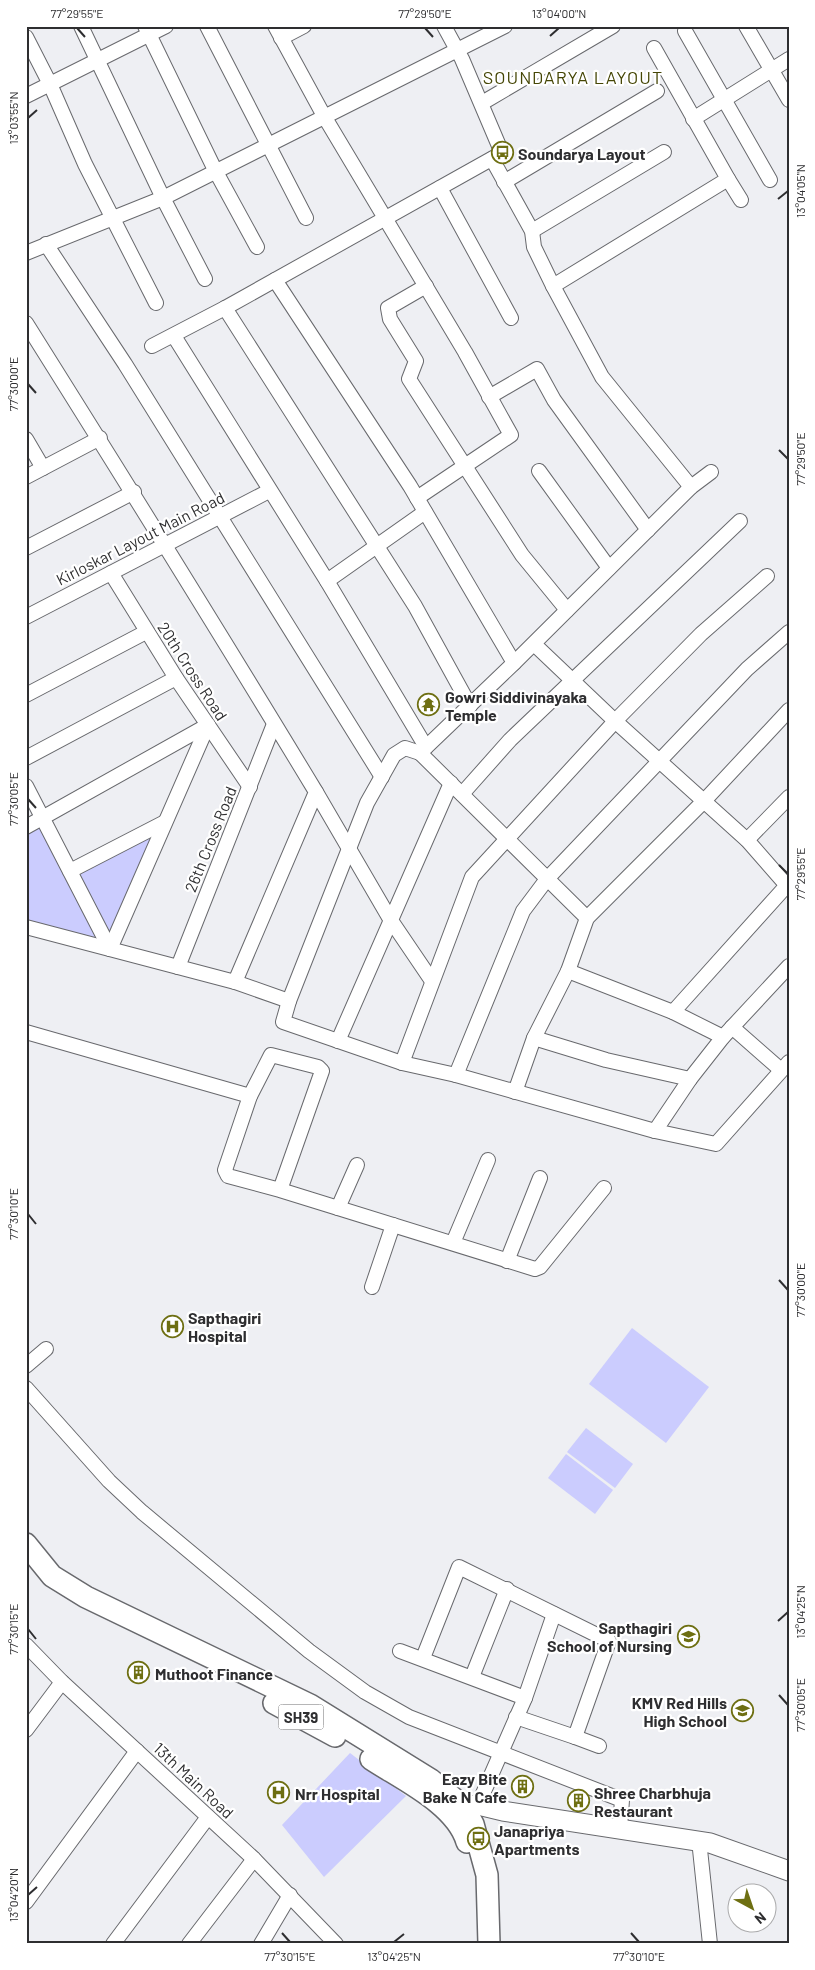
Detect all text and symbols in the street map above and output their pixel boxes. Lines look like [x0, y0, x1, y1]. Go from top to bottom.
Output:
text: 77°29'55"E [51, 6, 103, 20]
text: 77°29'50"E [398, 6, 452, 20]
text: 13°04'00"N [532, 6, 586, 20]
district label: SOUNDARYA LAYOUT [483, 66, 663, 88]
text: 13°03'55"N [6, 91, 20, 145]
bus stop icon: Soundarya Layout [490, 141, 514, 165]
place label: Soundarya Layout [518, 144, 646, 163]
text: 13°04'05"N [793, 164, 807, 218]
text: 77°30'00"E [6, 357, 20, 411]
text: 77°29'50"E [793, 432, 807, 486]
street label: Kirloskar Layout Main Road [53, 487, 227, 589]
street label: 20th Cross Road [154, 618, 232, 724]
place label: Gowri Siddivinayaka Temple [445, 687, 587, 724]
temple icon: Gowri Siddivinayaka Temple [417, 693, 441, 717]
text: 77°30'05"E [6, 772, 20, 826]
street label: 26th Cross Road [180, 783, 240, 895]
text: 77°29'55"E [793, 848, 807, 900]
text: 77°30'10"E [6, 1188, 20, 1240]
text: 77°30'00"E [793, 1263, 807, 1317]
place label: Sapthagiri Hospital [188, 1308, 261, 1345]
hospital icon: Sapthagiri Hospital [160, 1314, 184, 1338]
text: 13°04'25"N [793, 1585, 807, 1639]
text: 77°30'15"E [6, 1603, 20, 1655]
place label: Sapthagiri School of Nursing [547, 1618, 672, 1655]
school or university icon: Sapthagiri School of Nursing [676, 1624, 700, 1648]
building icon: Muthoot Finance [127, 1661, 151, 1685]
place label: Muthoot Finance [155, 1664, 273, 1683]
text: 77°30'05"E [793, 1678, 807, 1732]
place label: KMV Red Hills High School [632, 1693, 727, 1730]
school or university icon: KMV Red Hills High School [731, 1699, 755, 1723]
road number: SH39 [278, 1704, 324, 1730]
street label: 13th Main Road [150, 1738, 238, 1822]
place label: Eazy Bite Bake N Cafe [423, 1769, 507, 1806]
building icon: Eazy Bite Bake N Cafe [511, 1775, 535, 1799]
hospital icon: Nrr Hospital [267, 1781, 291, 1805]
place label: Shree Charbhuja Restaurant [594, 1783, 711, 1820]
place label: Nrr Hospital [295, 1784, 380, 1803]
building icon: Shree Charbhuja Restaurant [566, 1789, 590, 1813]
place label: Janapriya Apartments [494, 1821, 580, 1858]
bus stop icon: Janapriya Apartments [466, 1827, 490, 1851]
text: 13°04'20"N [6, 1868, 20, 1922]
north arrow [728, 1882, 778, 1932]
text: N [752, 1909, 770, 1928]
text: 77°30'15"E [264, 1949, 316, 1963]
text: 13°04'25"N [367, 1949, 421, 1963]
text: 77°30'10"E [613, 1949, 665, 1963]

